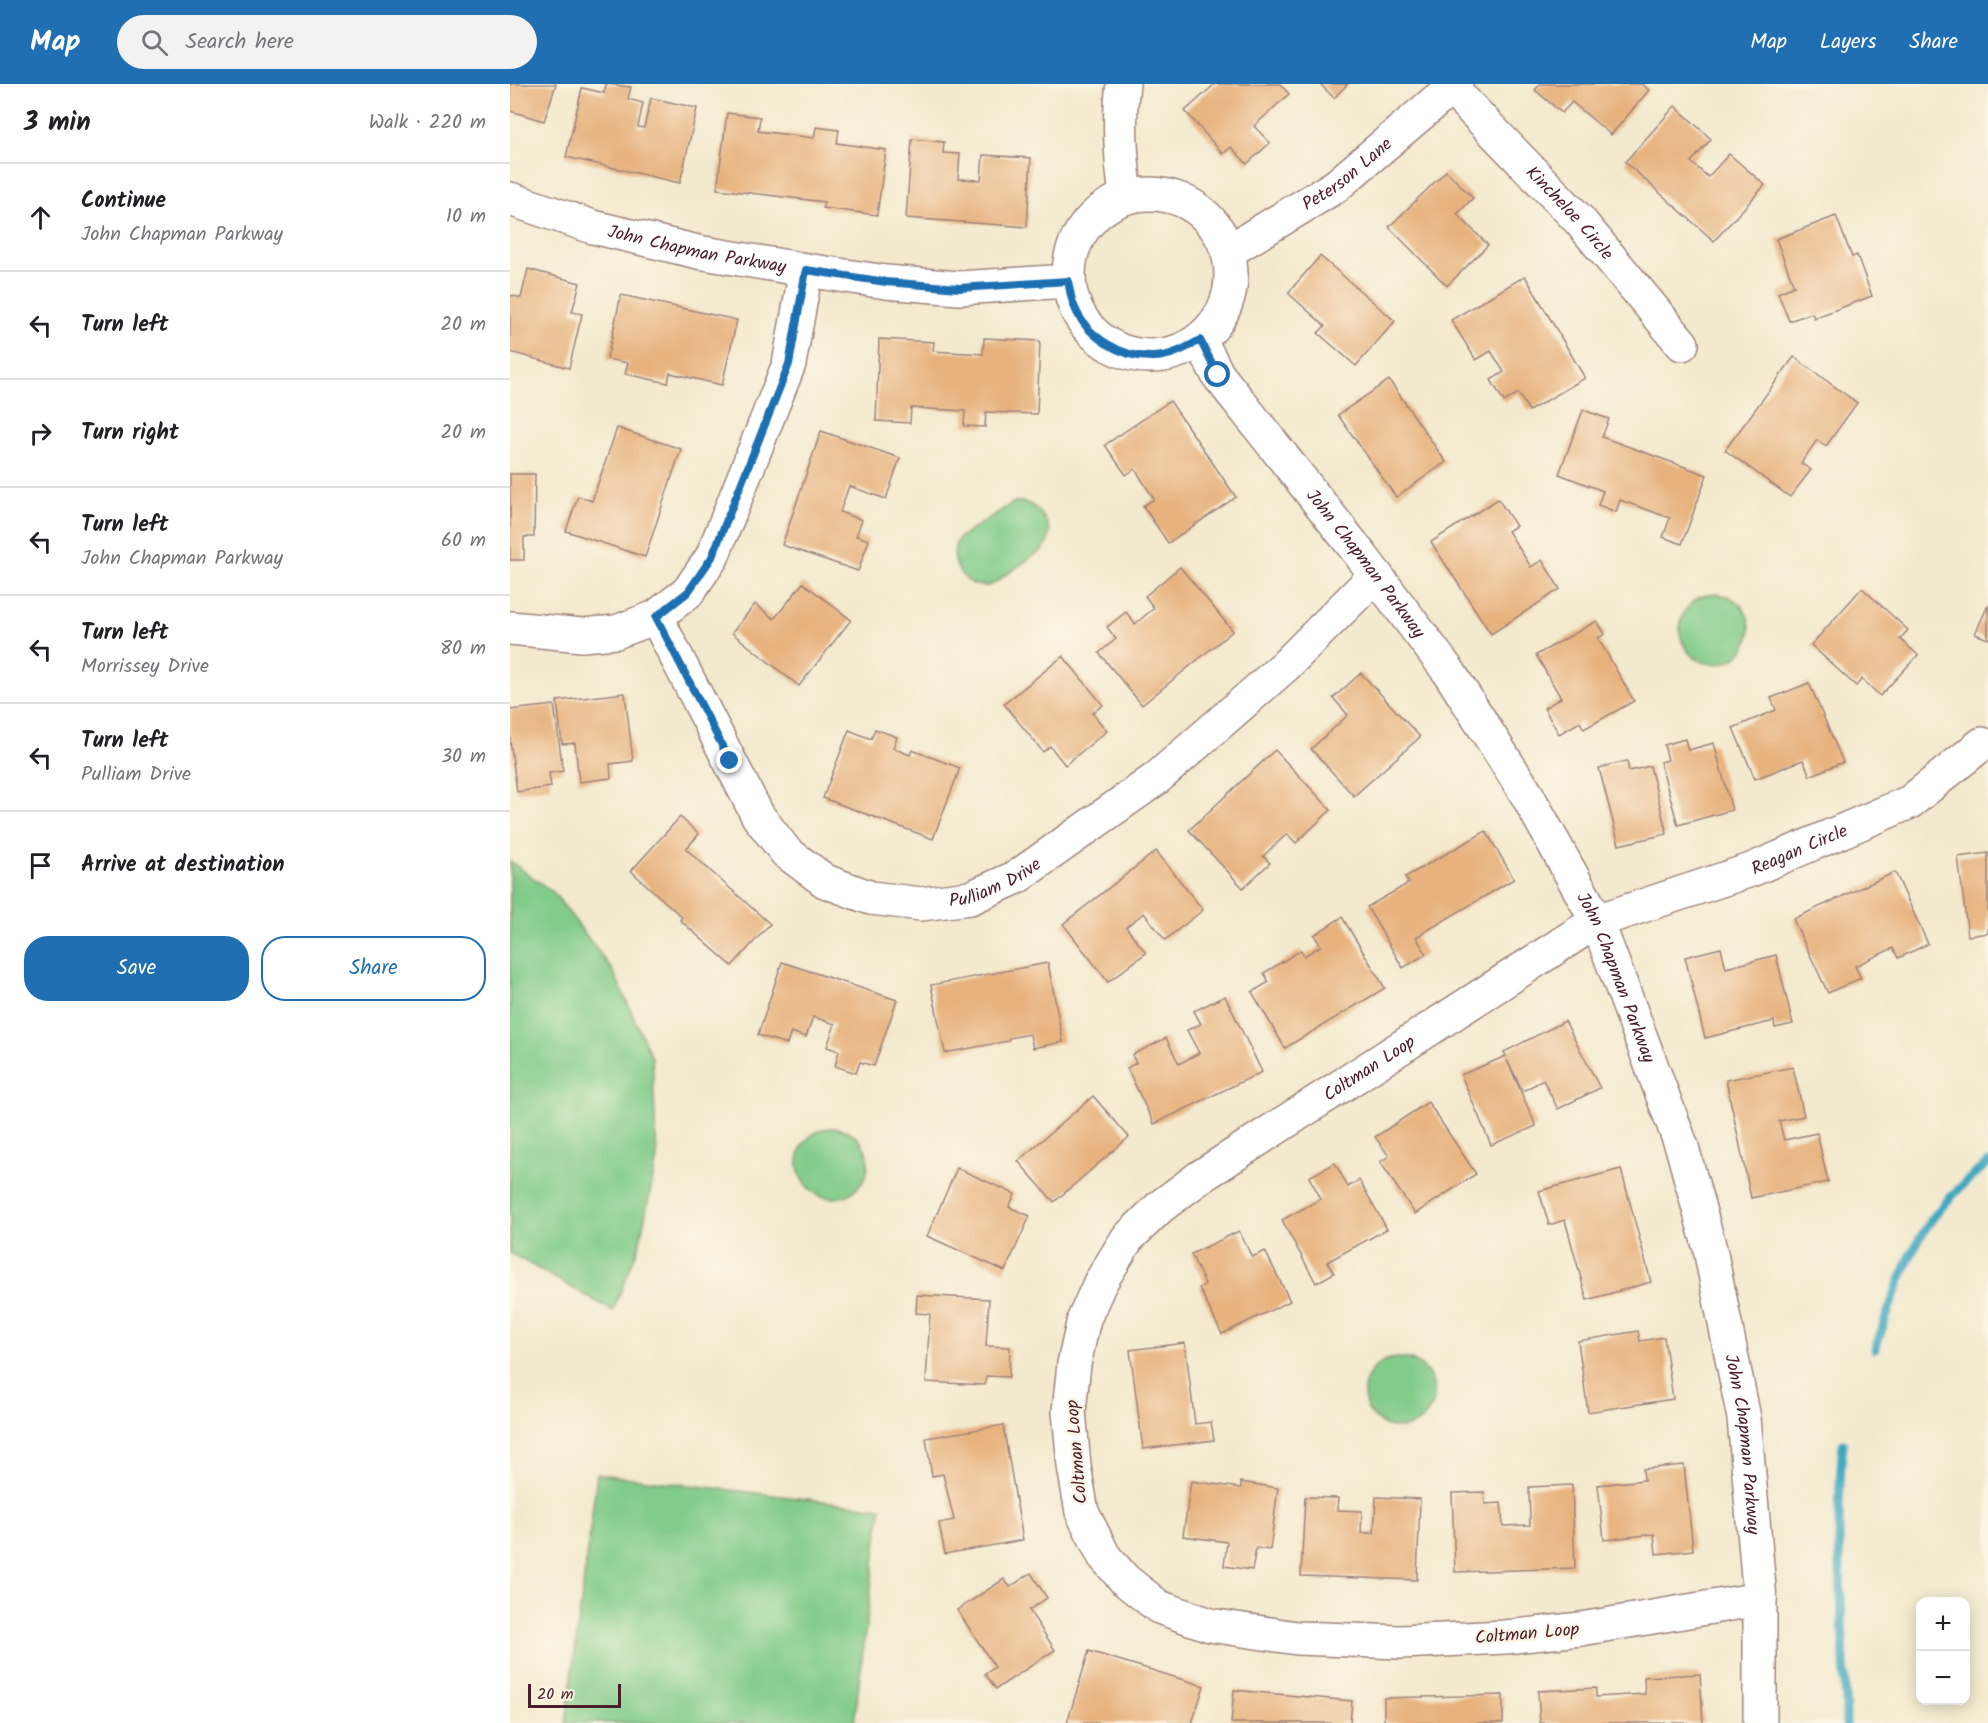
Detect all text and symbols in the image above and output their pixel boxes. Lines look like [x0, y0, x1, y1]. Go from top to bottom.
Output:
search box [117, 15, 537, 69]
text: Map [30, 20, 81, 65]
text: Search here [186, 25, 294, 60]
icon: search [138, 26, 171, 59]
text: Map [1750, 26, 1787, 59]
text: Layers [1820, 26, 1876, 59]
text: Share [1909, 26, 1958, 59]
text: 3 min [24, 102, 91, 144]
text: Walk · 220 m [369, 107, 486, 139]
street label: Peterson Lane [1297, 131, 1399, 219]
street label: Kincheloe Circle [1518, 160, 1620, 268]
text: Continue [81, 184, 166, 219]
icon: ahead [24, 201, 57, 234]
text: 10 m [446, 201, 486, 233]
street label: John Chapman Parkway [604, 218, 789, 283]
text: John Chapman Parkway [81, 219, 283, 251]
text: Turn left [81, 308, 168, 343]
icon: left [24, 309, 57, 342]
text: 20 m [440, 309, 486, 341]
route start [1204, 361, 1230, 387]
text: Turn right [81, 416, 179, 451]
icon: right [24, 417, 57, 450]
text: 20 m [440, 417, 486, 449]
street label: John Chapman Parkway [1298, 483, 1432, 646]
text: Turn left [81, 508, 168, 543]
icon: left [24, 525, 57, 558]
text: 60 m [441, 525, 486, 557]
text: John Chapman Parkway [81, 543, 283, 575]
text: Turn left [81, 616, 168, 651]
icon: left [24, 633, 57, 666]
text: 80 m [440, 633, 486, 665]
text: Morrissey Drive [81, 651, 209, 683]
text: Turn left [81, 724, 168, 759]
icon: left [24, 741, 57, 774]
text: 30 m [441, 741, 486, 773]
route end [716, 747, 742, 773]
text: Pulliam Drive [81, 759, 191, 791]
street label: Reagan Circle [1747, 817, 1853, 884]
text: Arrive at destination [81, 848, 284, 883]
icon: arrive [24, 849, 57, 882]
street label: Pulliam Drive [947, 851, 1048, 916]
street label: John Chapman Parkway [1568, 887, 1662, 1068]
button: Save [24, 936, 249, 1001]
button: Share [261, 936, 486, 1001]
street label: Coltman Loop [1318, 1029, 1422, 1110]
street label: John Chapman Parkway [1715, 1352, 1767, 1536]
street label: Coltman Loop [1058, 1398, 1096, 1505]
map controls [1916, 1597, 1970, 1705]
button: + [1916, 1597, 1970, 1651]
street label: Coltman Loop [1474, 1615, 1581, 1653]
button: − [1916, 1651, 1970, 1705]
scale bar [528, 1681, 621, 1708]
text: 20 m [537, 1682, 573, 1707]

